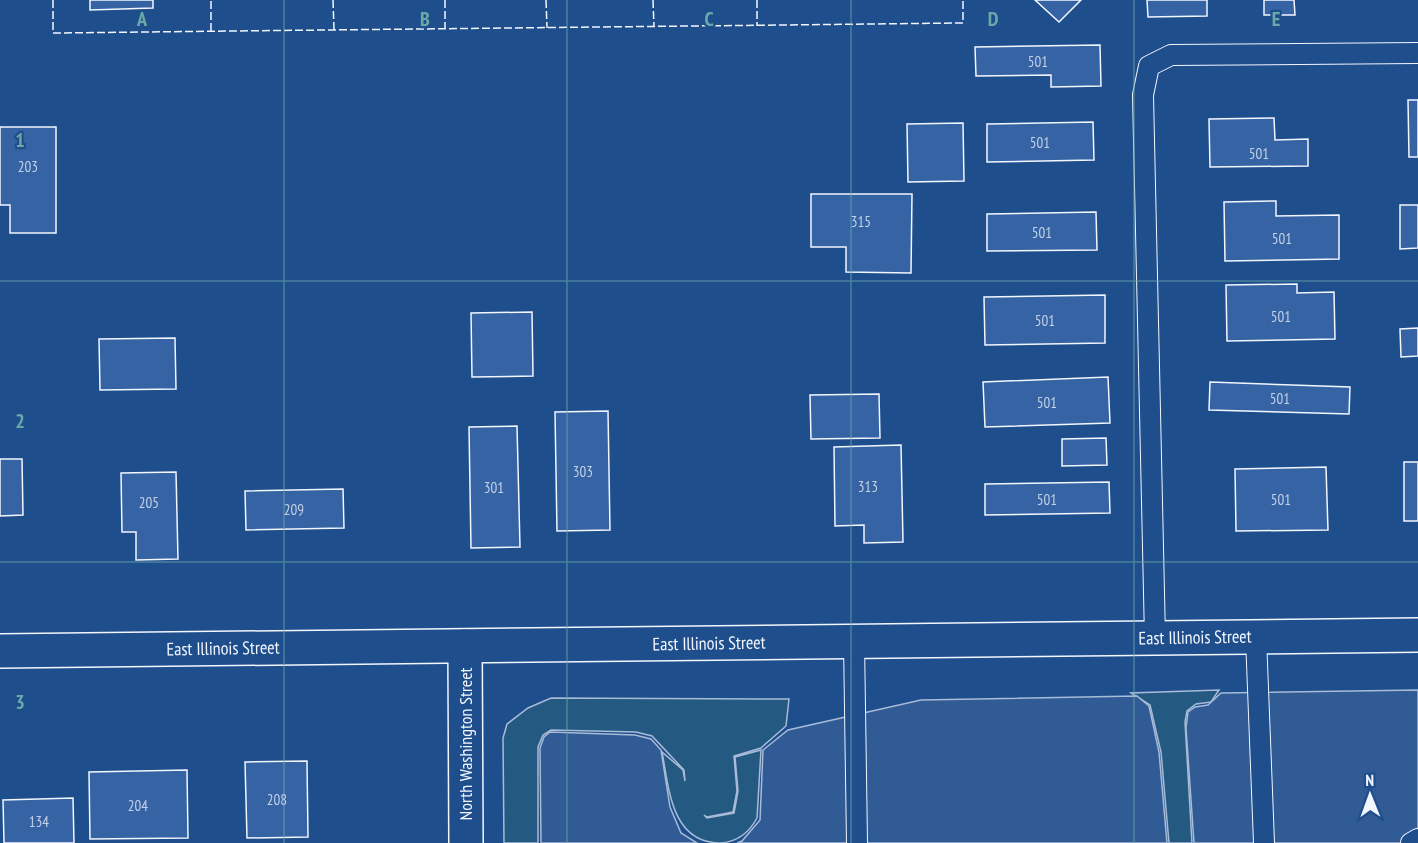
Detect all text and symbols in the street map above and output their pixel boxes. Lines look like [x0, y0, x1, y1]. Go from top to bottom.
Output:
text: A [136, 6, 148, 32]
text: B [420, 6, 430, 32]
text: C [704, 6, 714, 32]
text: D [988, 6, 999, 32]
text: E [1272, 6, 1280, 32]
house number: 501 [1028, 52, 1048, 71]
text: 1 [15, 127, 25, 153]
house number: 501 [1030, 133, 1050, 152]
house number: 501 [1249, 144, 1269, 163]
house number: 203 [18, 157, 38, 176]
house number: 315 [851, 212, 871, 231]
house number: 501 [1032, 223, 1052, 242]
house number: 501 [1272, 229, 1292, 248]
house number: 501 [1271, 307, 1291, 326]
house number: 501 [1035, 311, 1055, 330]
house number: 501 [1270, 389, 1290, 408]
house number: 501 [1037, 393, 1057, 412]
text: 2 [15, 408, 25, 434]
house number: 303 [573, 462, 593, 481]
house number: 313 [858, 477, 878, 496]
house number: 301 [484, 478, 504, 497]
house number: 501 [1037, 490, 1057, 509]
house number: 501 [1271, 490, 1291, 509]
house number: 205 [139, 493, 159, 512]
house number: 209 [284, 500, 304, 519]
street label: East Illinois Street [1138, 625, 1252, 649]
street label: East Illinois Street [652, 631, 766, 655]
street label: East Illinois Street [166, 636, 280, 660]
street label: North Washington Street [454, 667, 477, 821]
text: 3 [15, 689, 25, 715]
north arrow [1340, 765, 1400, 825]
text: N [1365, 770, 1374, 790]
house number: 208 [267, 790, 287, 809]
house number: 204 [128, 796, 148, 815]
house number: 134 [29, 812, 49, 831]

